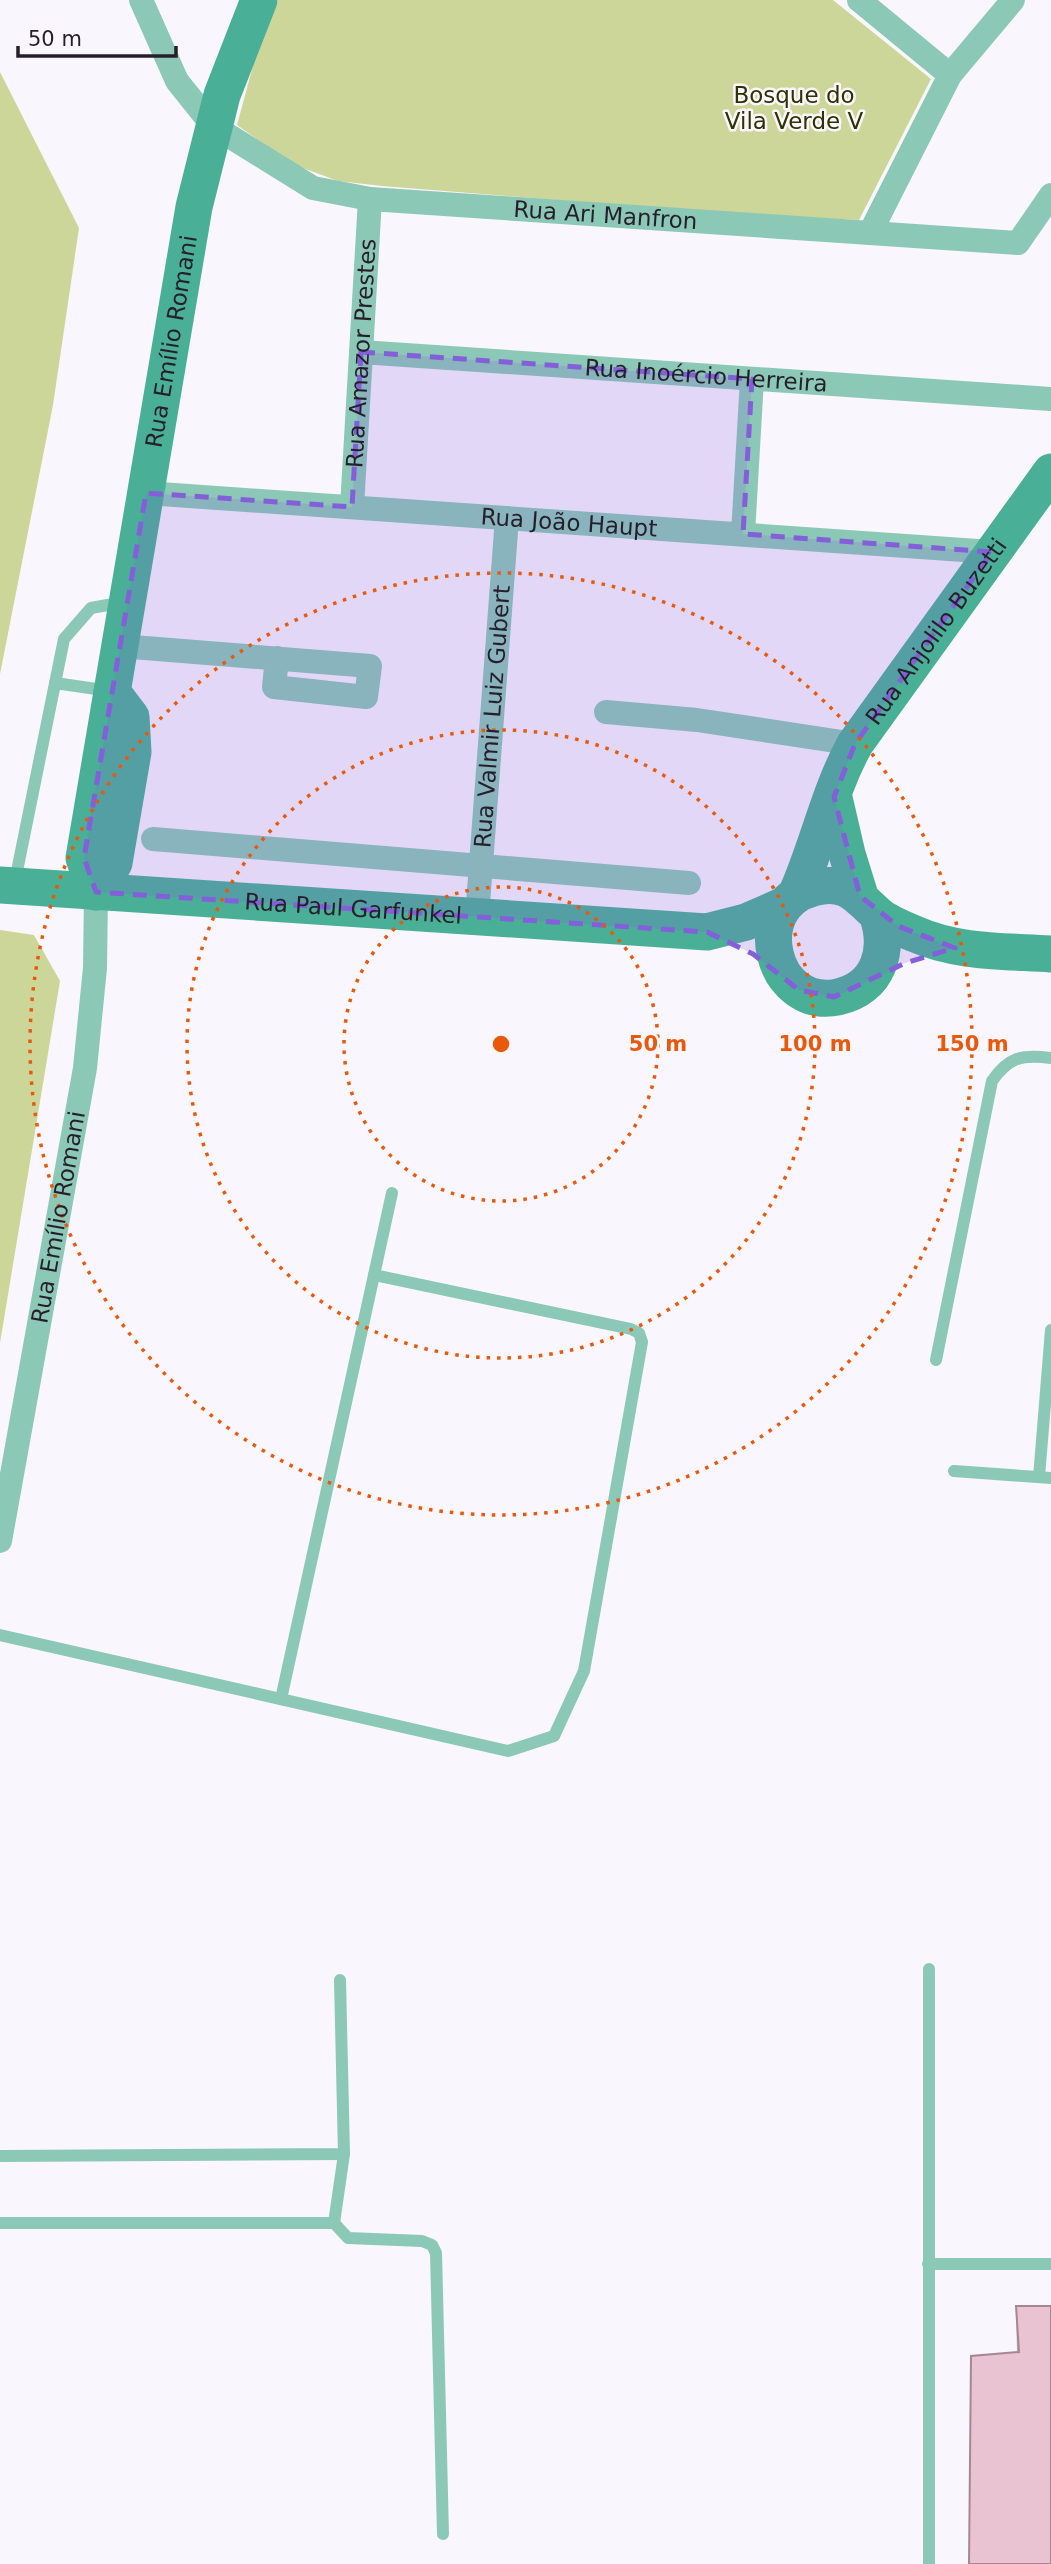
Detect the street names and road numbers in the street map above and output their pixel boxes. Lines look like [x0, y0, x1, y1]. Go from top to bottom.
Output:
street label: Rua Ari Manfron [513, 196, 698, 234]
street label: Rua Emílio Romani [141, 233, 202, 450]
street label: Rua Amazor Prestes [341, 238, 381, 469]
street label: Rua Inoércio Herreira [584, 354, 829, 397]
street label: Rua João Haupt [480, 503, 658, 542]
street label: Rua Anjolilo Buzetti [860, 533, 1012, 730]
street label: Rua Valmir Luiz Gubert [469, 584, 515, 849]
street label: Rua Paul Garfunkel [244, 888, 463, 929]
street label: Rua Emílio Romani [26, 1109, 90, 1325]

